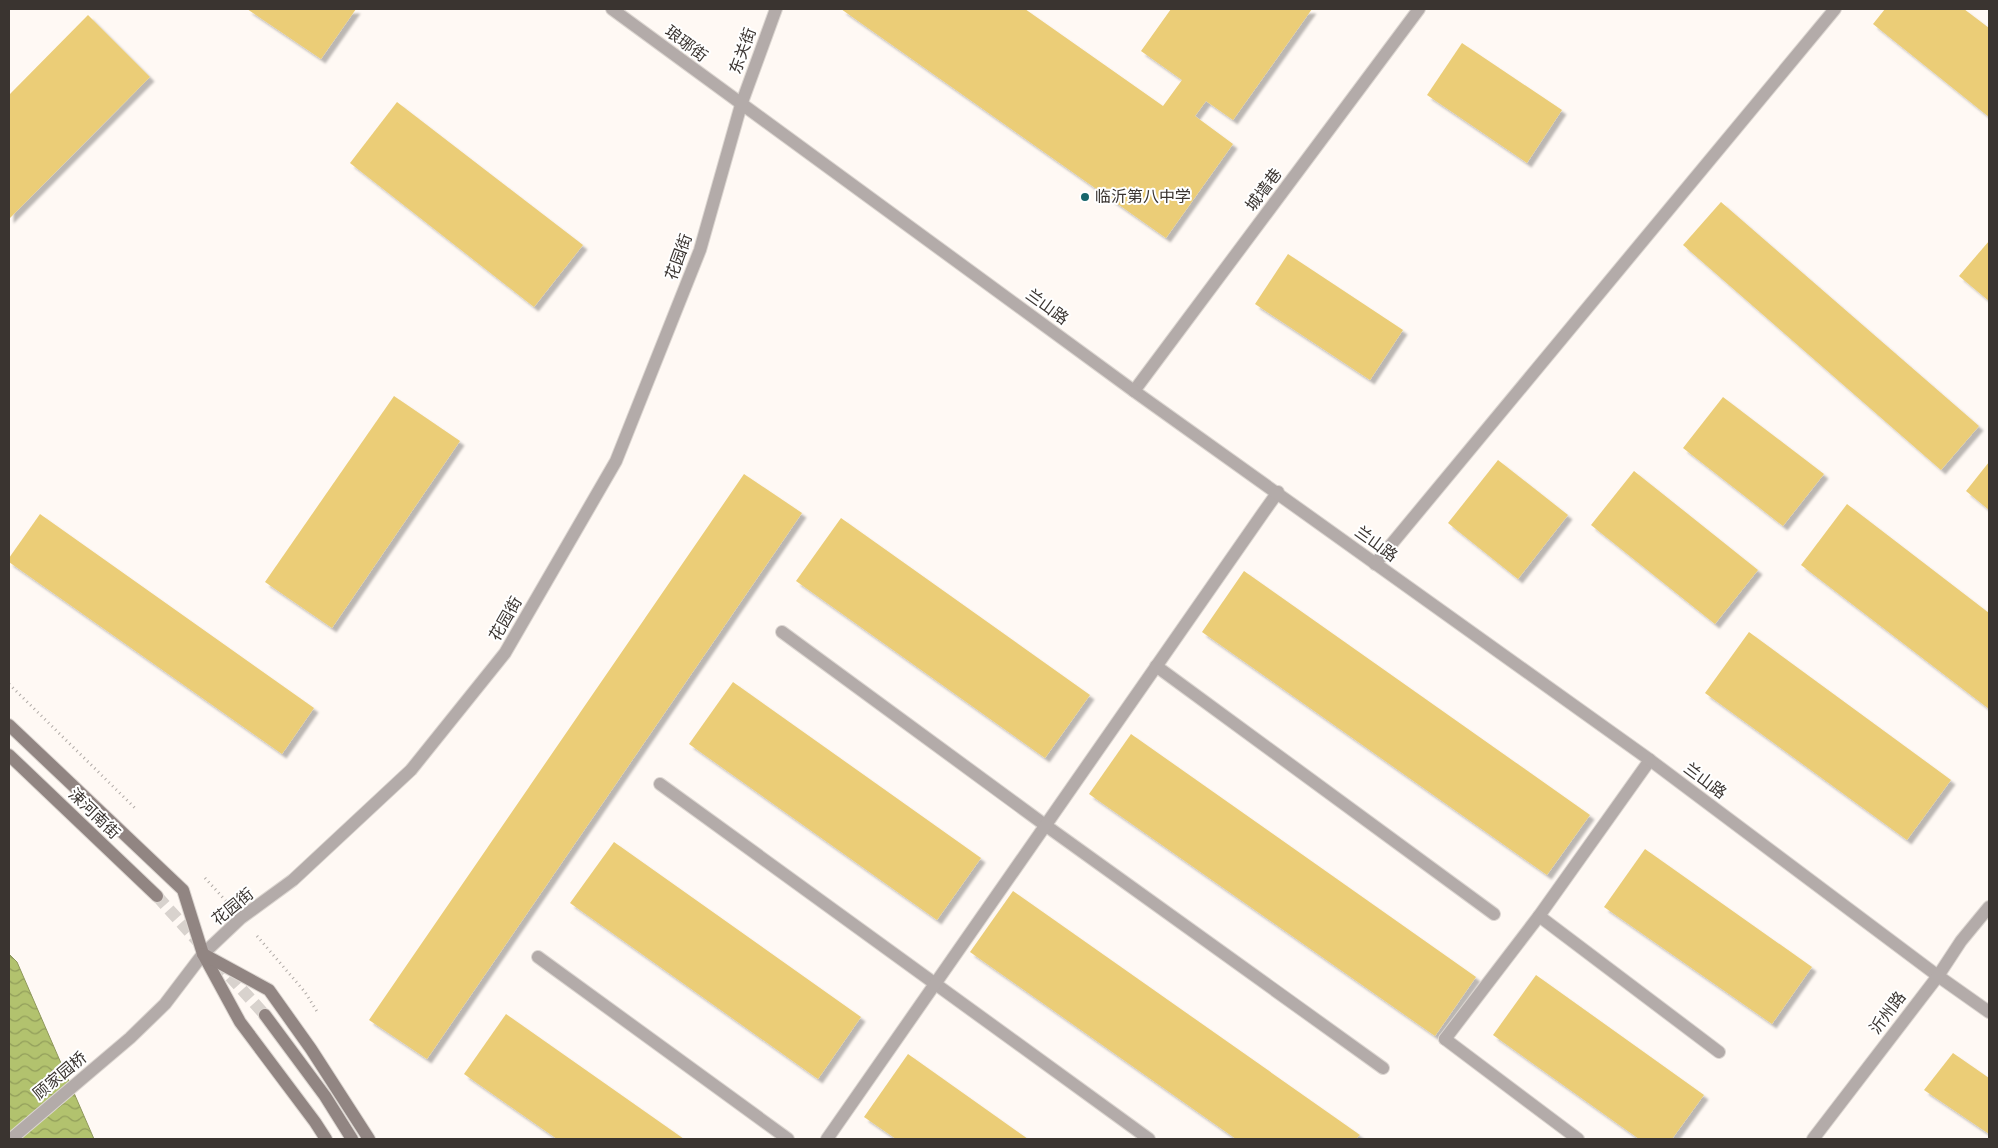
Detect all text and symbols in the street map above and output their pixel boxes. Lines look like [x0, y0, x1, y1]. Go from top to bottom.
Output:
street label: 琅琊街 [660, 21, 712, 67]
street label: 东关街 [724, 25, 762, 77]
street label: 城墙巷 [1241, 164, 1287, 216]
place label: 临沂第八中学 [1095, 186, 1191, 208]
marker: 临沂第八中学 [1079, 191, 1091, 203]
street label: 花园街 [660, 231, 698, 283]
street label: 兰山路 [1021, 284, 1073, 330]
street label: 兰山路 [1350, 521, 1402, 567]
street label: 花园街 [484, 593, 528, 645]
street label: 兰山路 [1679, 758, 1731, 804]
street label: 涑河南街 [63, 784, 125, 844]
street label: 花园街 [207, 883, 259, 931]
street label: 沂州路 [1865, 987, 1911, 1039]
street label: 顾家园桥 [28, 1047, 92, 1105]

